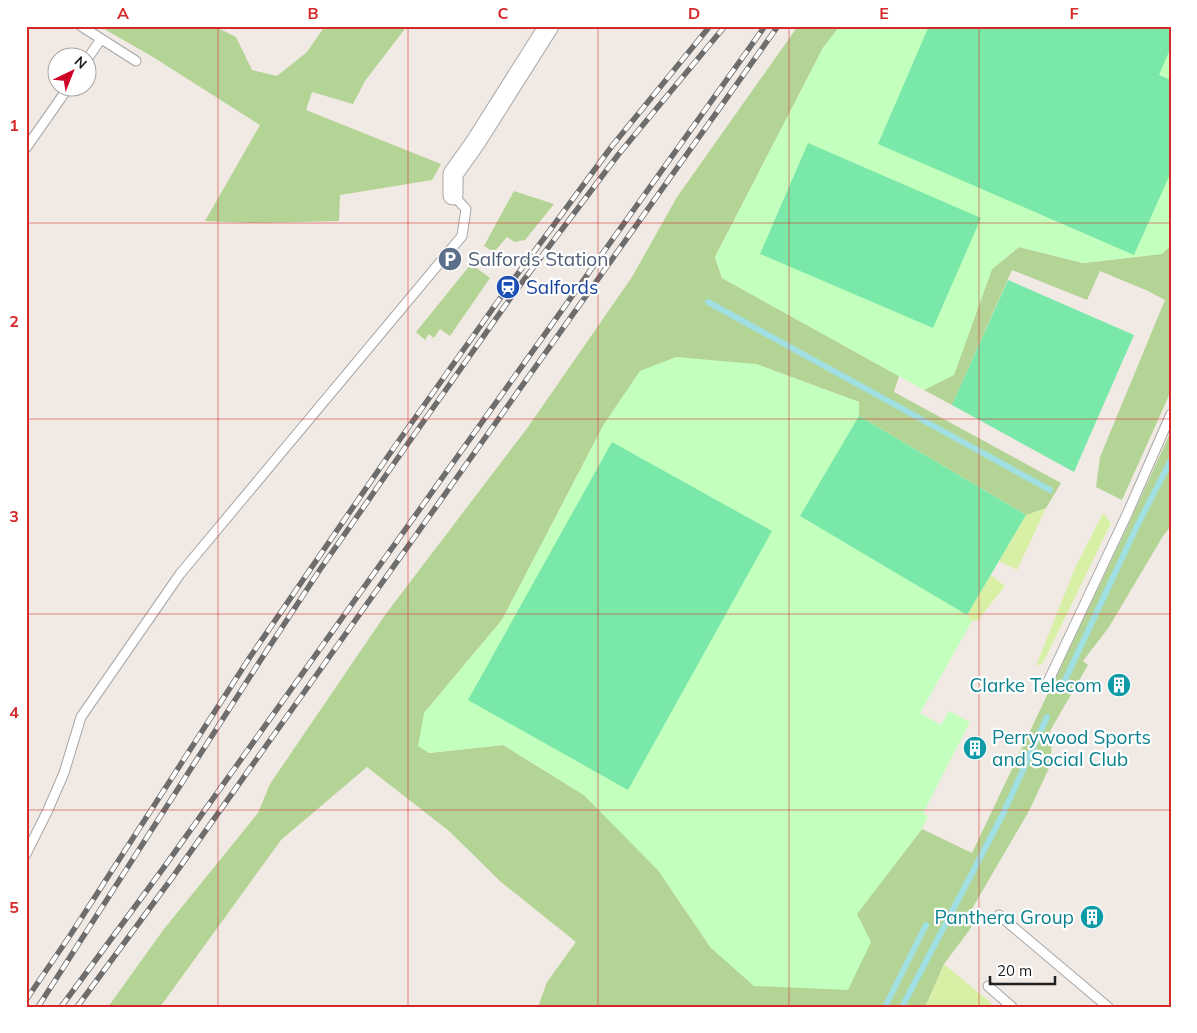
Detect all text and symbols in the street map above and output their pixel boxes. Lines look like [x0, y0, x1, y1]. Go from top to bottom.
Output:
text: A [117, 3, 129, 23]
text: B [307, 3, 319, 23]
text: C [498, 3, 509, 23]
text: D [688, 3, 700, 23]
text: E [879, 3, 889, 23]
text: F [1069, 3, 1079, 23]
north arrow [48, 48, 98, 98]
text: N [71, 52, 91, 73]
text: 1 [9, 115, 19, 135]
parking icon: Salfords Station [437, 246, 463, 272]
place label: Salfords Station [468, 247, 608, 271]
station icon: Salfords [495, 274, 521, 300]
place label: Salfords [526, 275, 598, 299]
text: 2 [9, 311, 19, 331]
text: 3 [9, 506, 19, 526]
building icon: Clarke Telecom [1106, 672, 1132, 698]
place label: Clarke Telecom [969, 673, 1102, 697]
text: 4 [9, 702, 19, 722]
place label: Perrywood Sports and Social Club [992, 725, 1151, 771]
building icon: Perrywood Sports and Social Club [962, 735, 988, 761]
text: 5 [9, 897, 19, 917]
building icon: Panthera Group [1079, 904, 1105, 930]
place label: Panthera Group [934, 905, 1074, 929]
scale bar [990, 953, 1054, 985]
text: 20 m [997, 961, 1032, 980]

